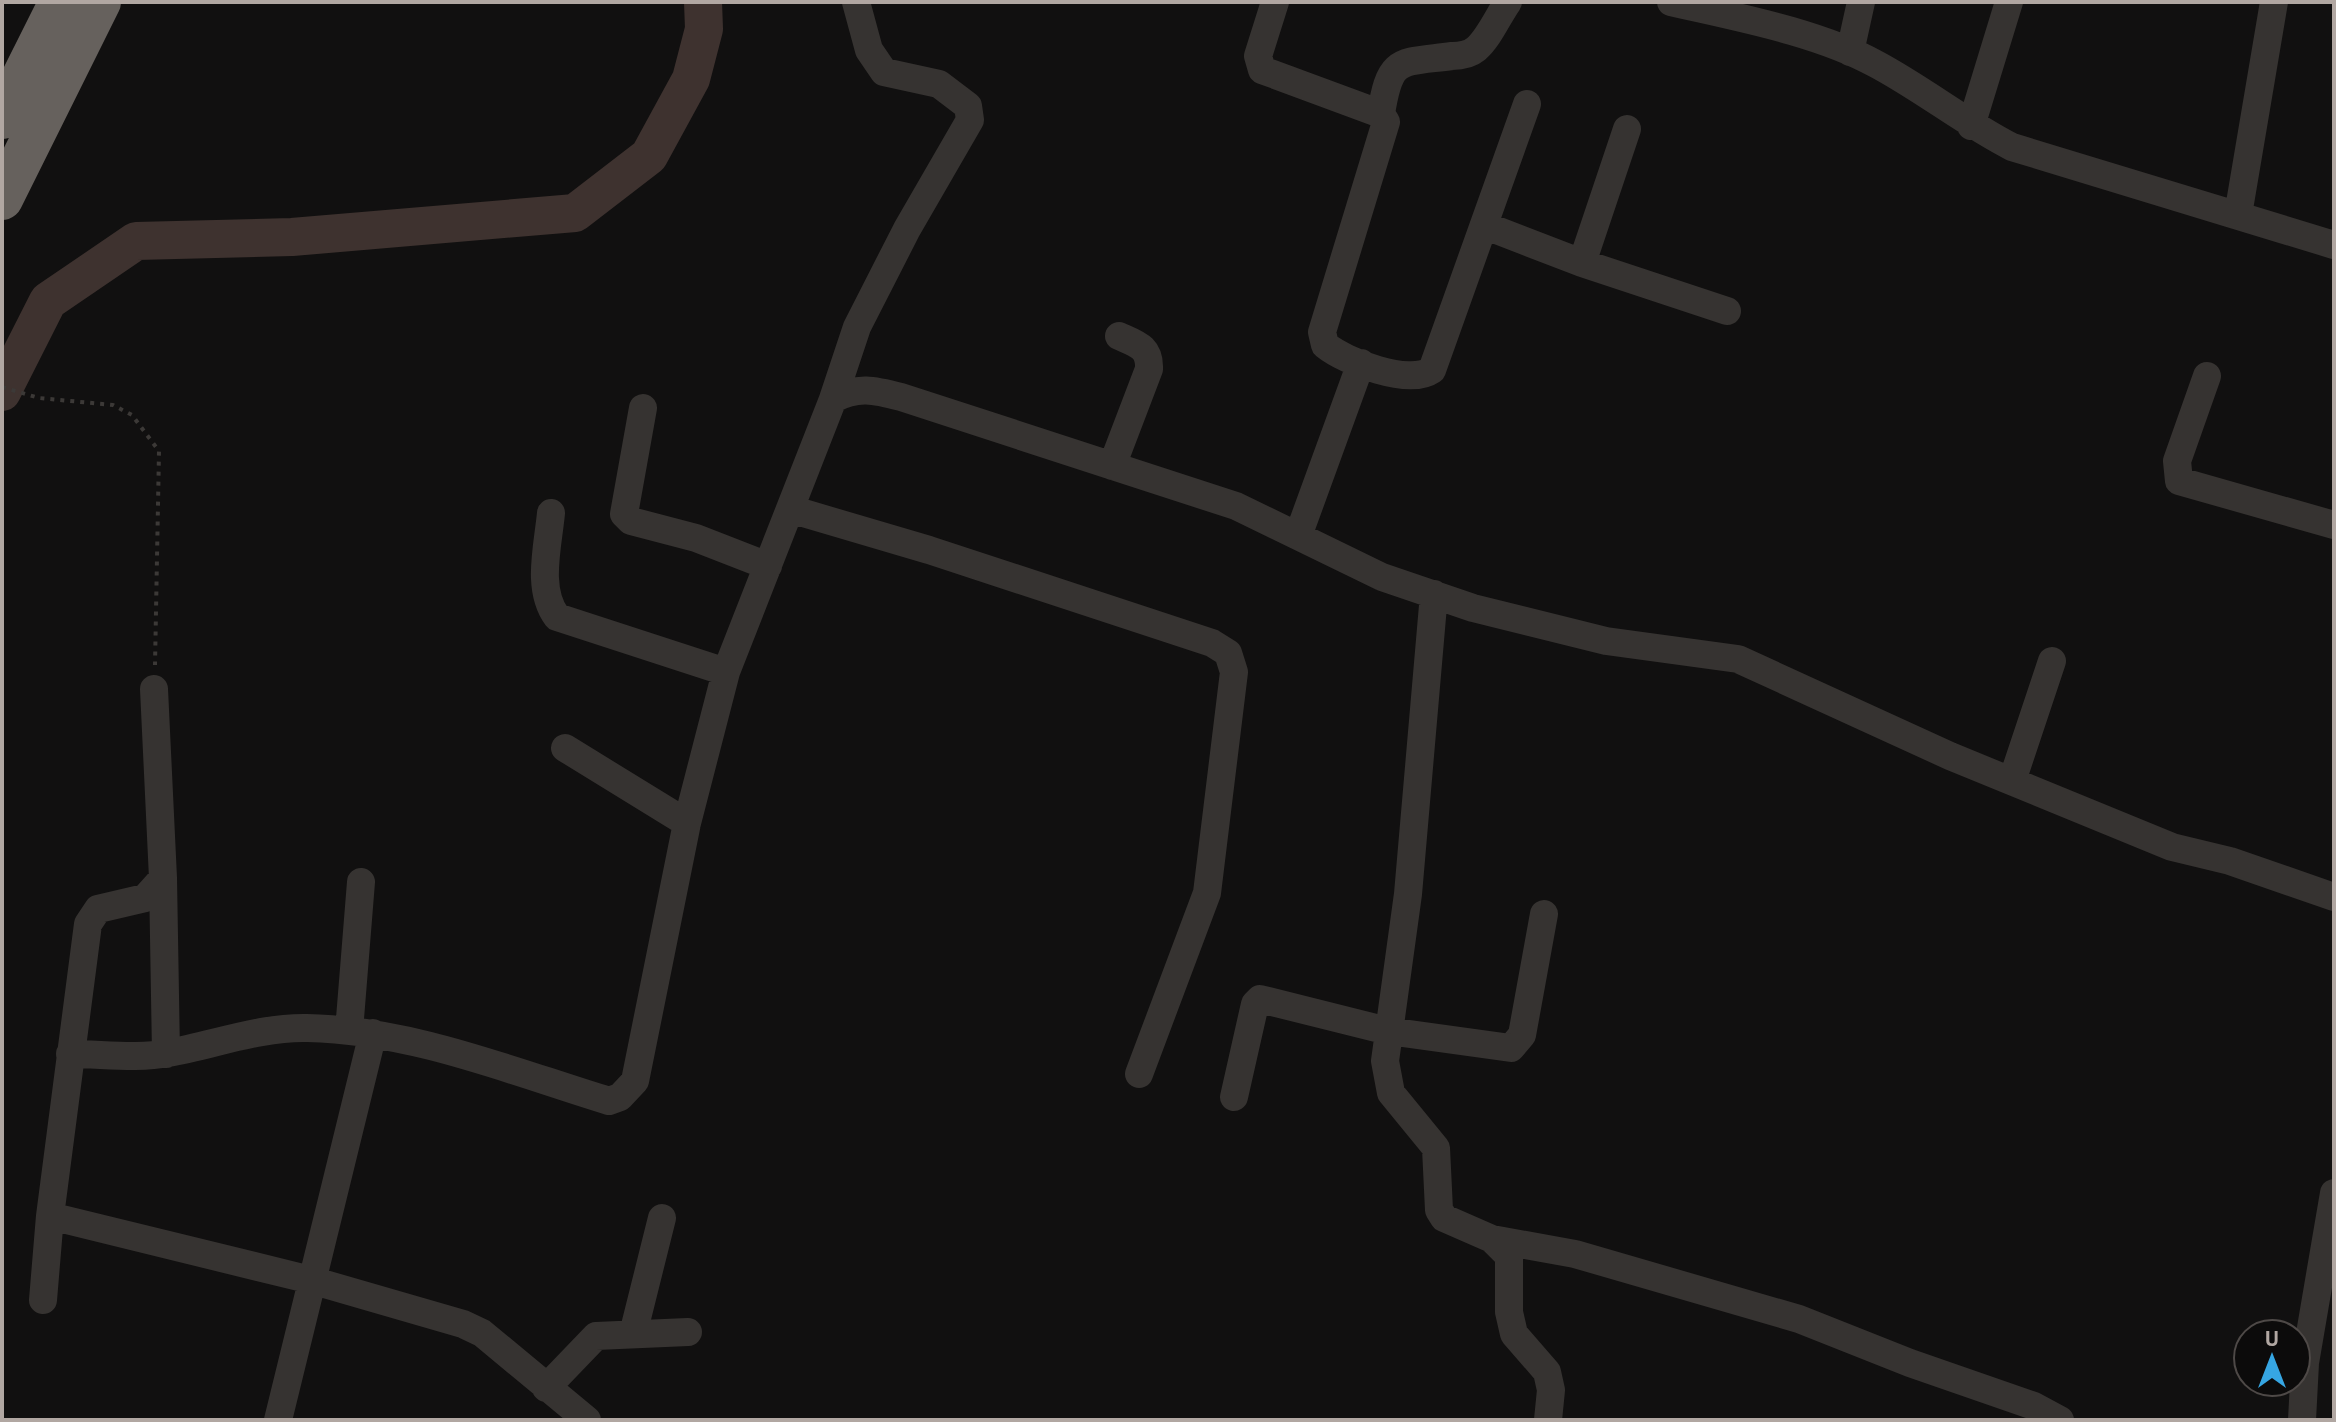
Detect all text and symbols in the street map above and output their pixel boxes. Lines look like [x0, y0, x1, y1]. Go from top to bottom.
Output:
north arrow [2232, 1318, 2312, 1398]
text: U [2265, 1324, 2279, 1352]

